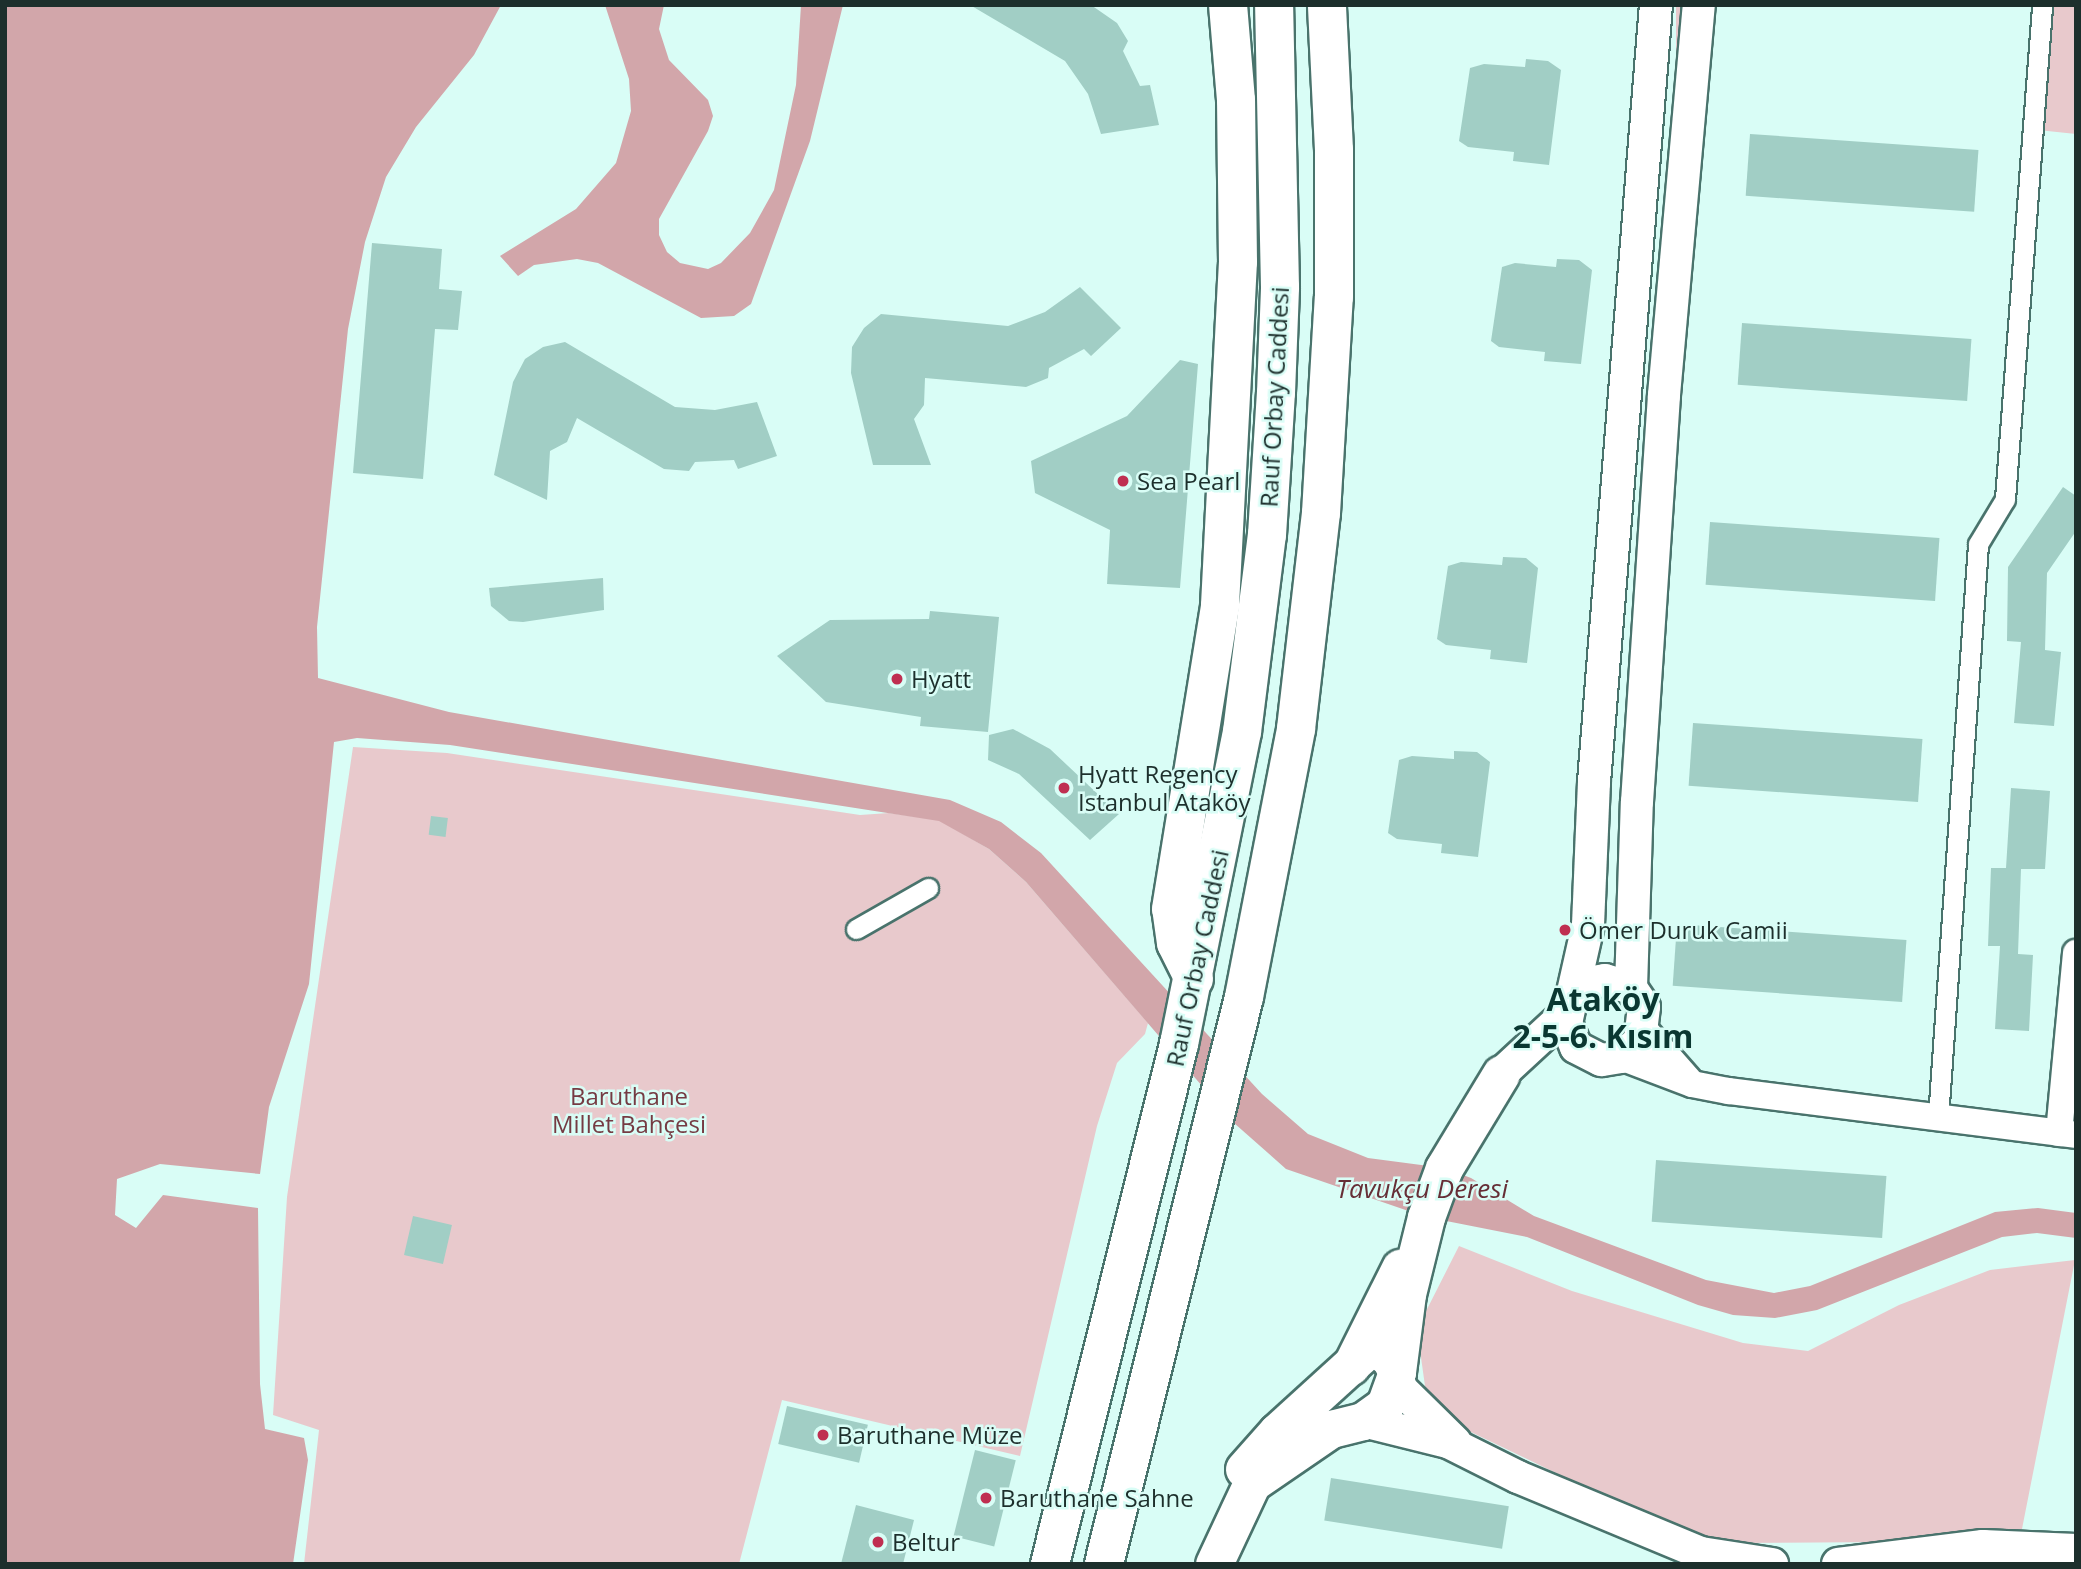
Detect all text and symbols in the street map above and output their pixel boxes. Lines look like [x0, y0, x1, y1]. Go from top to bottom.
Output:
street label: Rauf Orbay Caddesi [1254, 286, 1294, 508]
place label: Sea Pearl [1137, 467, 1240, 495]
marker: Sea Pearl [1115, 473, 1131, 489]
place label: Hyatt [911, 665, 971, 693]
marker: Hyatt [889, 671, 905, 687]
place label: Hyatt Regency Istanbul Ataköy [1078, 760, 1251, 816]
marker: Hyatt Regency Istanbul Ataköy [1056, 780, 1072, 796]
street label: Rauf Orbay Caddesi [1160, 847, 1234, 1069]
place label: Ömer Duruk Camii [1579, 916, 1788, 944]
marker: Ömer Duruk Camii [1557, 922, 1573, 938]
district label: Ataköy 2-5-6. Kısım [1512, 981, 1694, 1056]
park label: Baruthane Millet Bahçesi [552, 1082, 706, 1138]
water label: Tavukçu Deresi [1336, 1173, 1508, 1205]
place label: Baruthane Müze [837, 1421, 1022, 1449]
marker: Baruthane Müze [815, 1427, 831, 1443]
place label: Baruthane Sahne [1000, 1484, 1194, 1512]
marker: Baruthane Sahne [978, 1490, 994, 1506]
place label: Beltur [892, 1528, 960, 1556]
marker: Beltur [870, 1534, 886, 1550]

